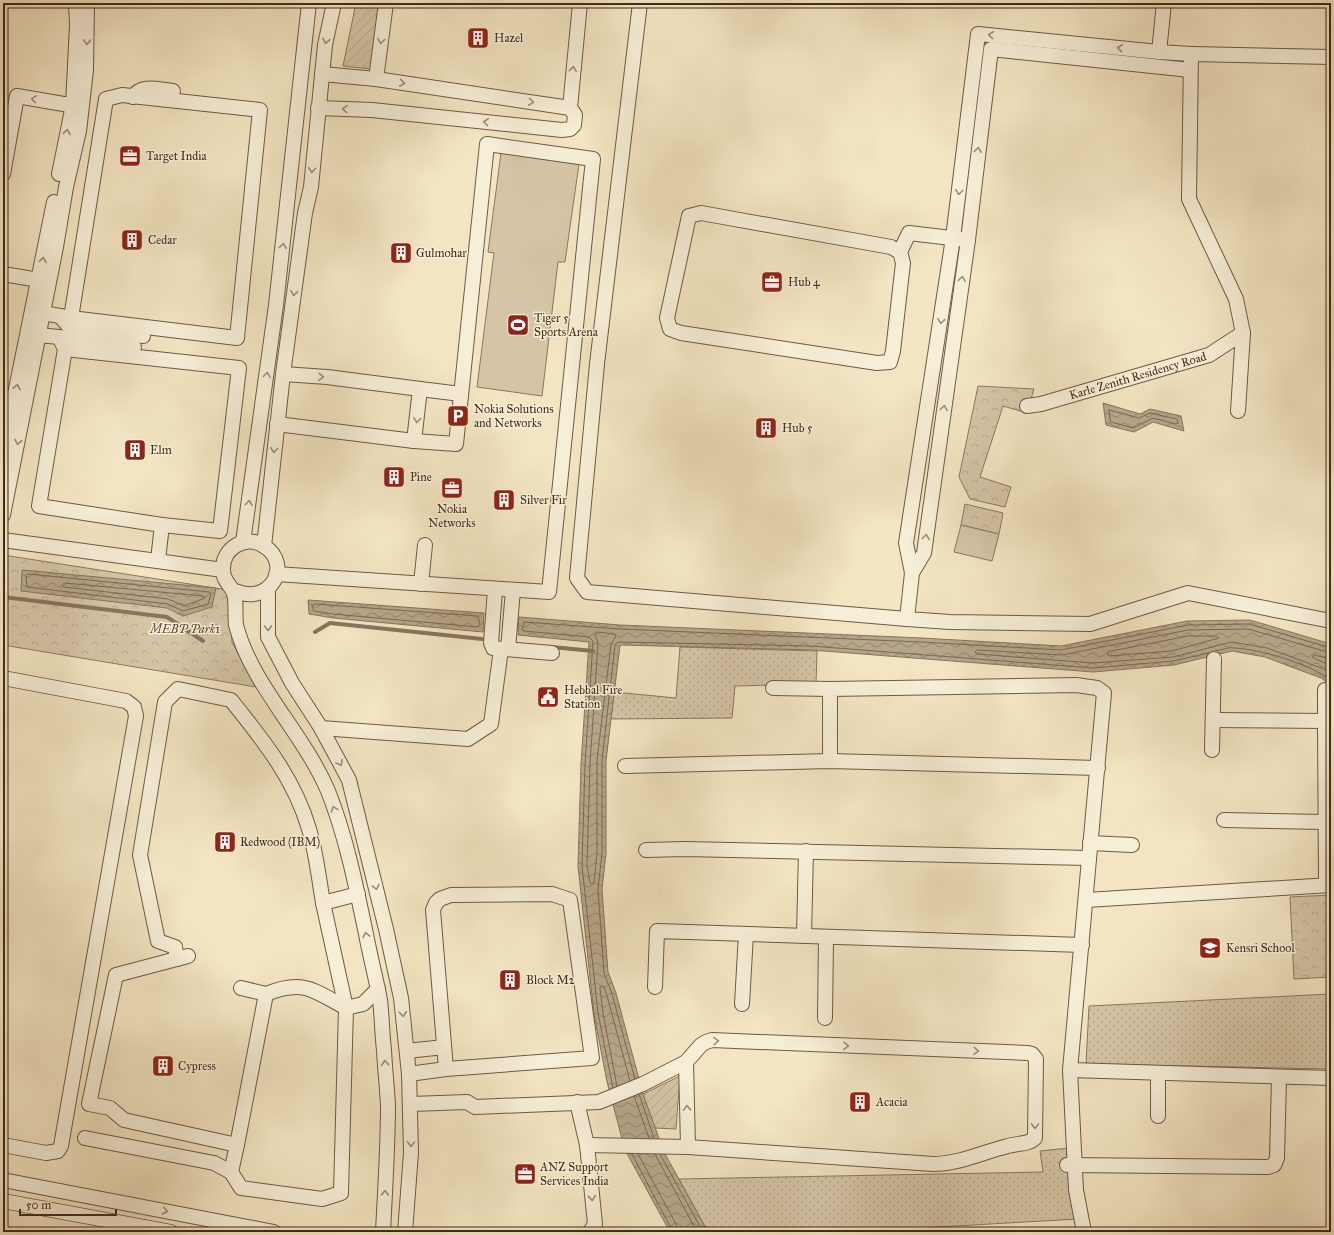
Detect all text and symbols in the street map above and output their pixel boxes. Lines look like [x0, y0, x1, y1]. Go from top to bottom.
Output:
building icon: Hazel [465, 25, 491, 51]
place label: Hazel [494, 31, 524, 45]
one-way arrow [988, 31, 994, 40]
one-way arrow [322, 38, 331, 44]
one-way arrow [377, 38, 386, 44]
one-way arrow [82, 39, 91, 45]
one-way arrow [1117, 44, 1123, 53]
one-way arrow [569, 66, 578, 72]
one-way arrow [399, 78, 405, 87]
one-way arrow [31, 95, 37, 104]
one-way arrow [528, 97, 534, 106]
one-way arrow [342, 105, 348, 113]
one-way arrow [483, 118, 489, 127]
one-way arrow [63, 129, 71, 135]
office icon: Target India [117, 143, 143, 169]
one-way arrow [974, 147, 983, 154]
place label: Target India [146, 149, 207, 164]
one-way arrow [308, 167, 317, 173]
one-way arrow [955, 189, 964, 195]
building icon: Cedar [119, 227, 145, 253]
place label: Cedar [148, 233, 177, 247]
building icon: Gulmohar [388, 240, 414, 266]
one-way arrow [279, 243, 288, 249]
place label: Gulmohar [416, 246, 467, 260]
one-way arrow [38, 257, 47, 263]
office icon: Hub 4 [759, 269, 785, 295]
place label: Hub 4 [788, 275, 820, 289]
one-way arrow [957, 276, 966, 282]
one-way arrow [290, 290, 299, 296]
place label: Tiger 5 Sports Arena [534, 311, 599, 339]
sports icon: Tiger 5 Sports Arena [505, 312, 531, 338]
one-way arrow [937, 318, 946, 324]
street label: Karle Zenith Residency Road [1068, 349, 1208, 402]
one-way arrow [262, 372, 271, 378]
one-way arrow [318, 372, 324, 381]
one-way arrow [12, 384, 20, 390]
place label: Nokia Solutions and Networks [474, 402, 554, 430]
parking icon: Nokia Solutions and Networks [445, 403, 471, 429]
one-way arrow [939, 405, 948, 411]
building icon: Hub 5 [753, 415, 779, 441]
one-way arrow [413, 417, 422, 423]
place label: Hub 5 [782, 421, 813, 435]
building icon: Elm [122, 437, 148, 463]
one-way arrow [14, 439, 22, 445]
place label: Elm [150, 443, 172, 457]
one-way arrow [270, 447, 279, 453]
building icon: Pine [381, 464, 407, 490]
place label: Pine [410, 470, 432, 484]
office icon: Nokia Networks [439, 475, 465, 501]
building icon: Silver Fir [491, 487, 517, 513]
place label: Silver Fir [520, 493, 567, 507]
one-way arrow [244, 500, 253, 506]
place label: Nokia Networks [428, 502, 476, 530]
one-way arrow [921, 534, 930, 540]
park label: MEBP Park1 [149, 622, 220, 636]
one-way arrow [264, 625, 272, 631]
place label: Hebbal Fire Station [564, 683, 622, 711]
public building icon: Hebbal Fire Station [535, 684, 561, 710]
one-way arrow [335, 759, 343, 766]
one-way arrow [331, 805, 339, 812]
building icon: Redwood (IBM) [212, 829, 238, 855]
place label: Redwood (IBM) [240, 835, 320, 849]
one-way arrow [371, 883, 380, 890]
one-way arrow [363, 932, 371, 938]
school or university icon: Kensri School [1197, 935, 1223, 961]
place label: Kensri School [1226, 941, 1295, 955]
building icon: Block M2 [497, 967, 523, 993]
place label: Block M2 [526, 973, 575, 987]
one-way arrow [398, 1011, 407, 1017]
one-way arrow [713, 1037, 719, 1045]
one-way arrow [843, 1042, 849, 1050]
one-way arrow [973, 1047, 979, 1056]
building icon: Cypress [150, 1053, 176, 1079]
place label: Cypress [178, 1059, 216, 1073]
one-way arrow [380, 1060, 389, 1066]
building icon: Acacia [847, 1089, 873, 1115]
place label: Acacia [875, 1095, 909, 1109]
one-way arrow [683, 1105, 691, 1111]
one-way arrow [1031, 1123, 1039, 1129]
one-way arrow [407, 1141, 415, 1147]
place label: ANZ Support Services India [539, 1160, 610, 1188]
office icon: ANZ Support Services India [512, 1161, 538, 1187]
one-way arrow [381, 1190, 389, 1196]
scale bar [20, 1191, 116, 1217]
one-way arrow [588, 1195, 597, 1201]
text: 50 m [26, 1198, 51, 1212]
one-way arrow [162, 1206, 168, 1215]

